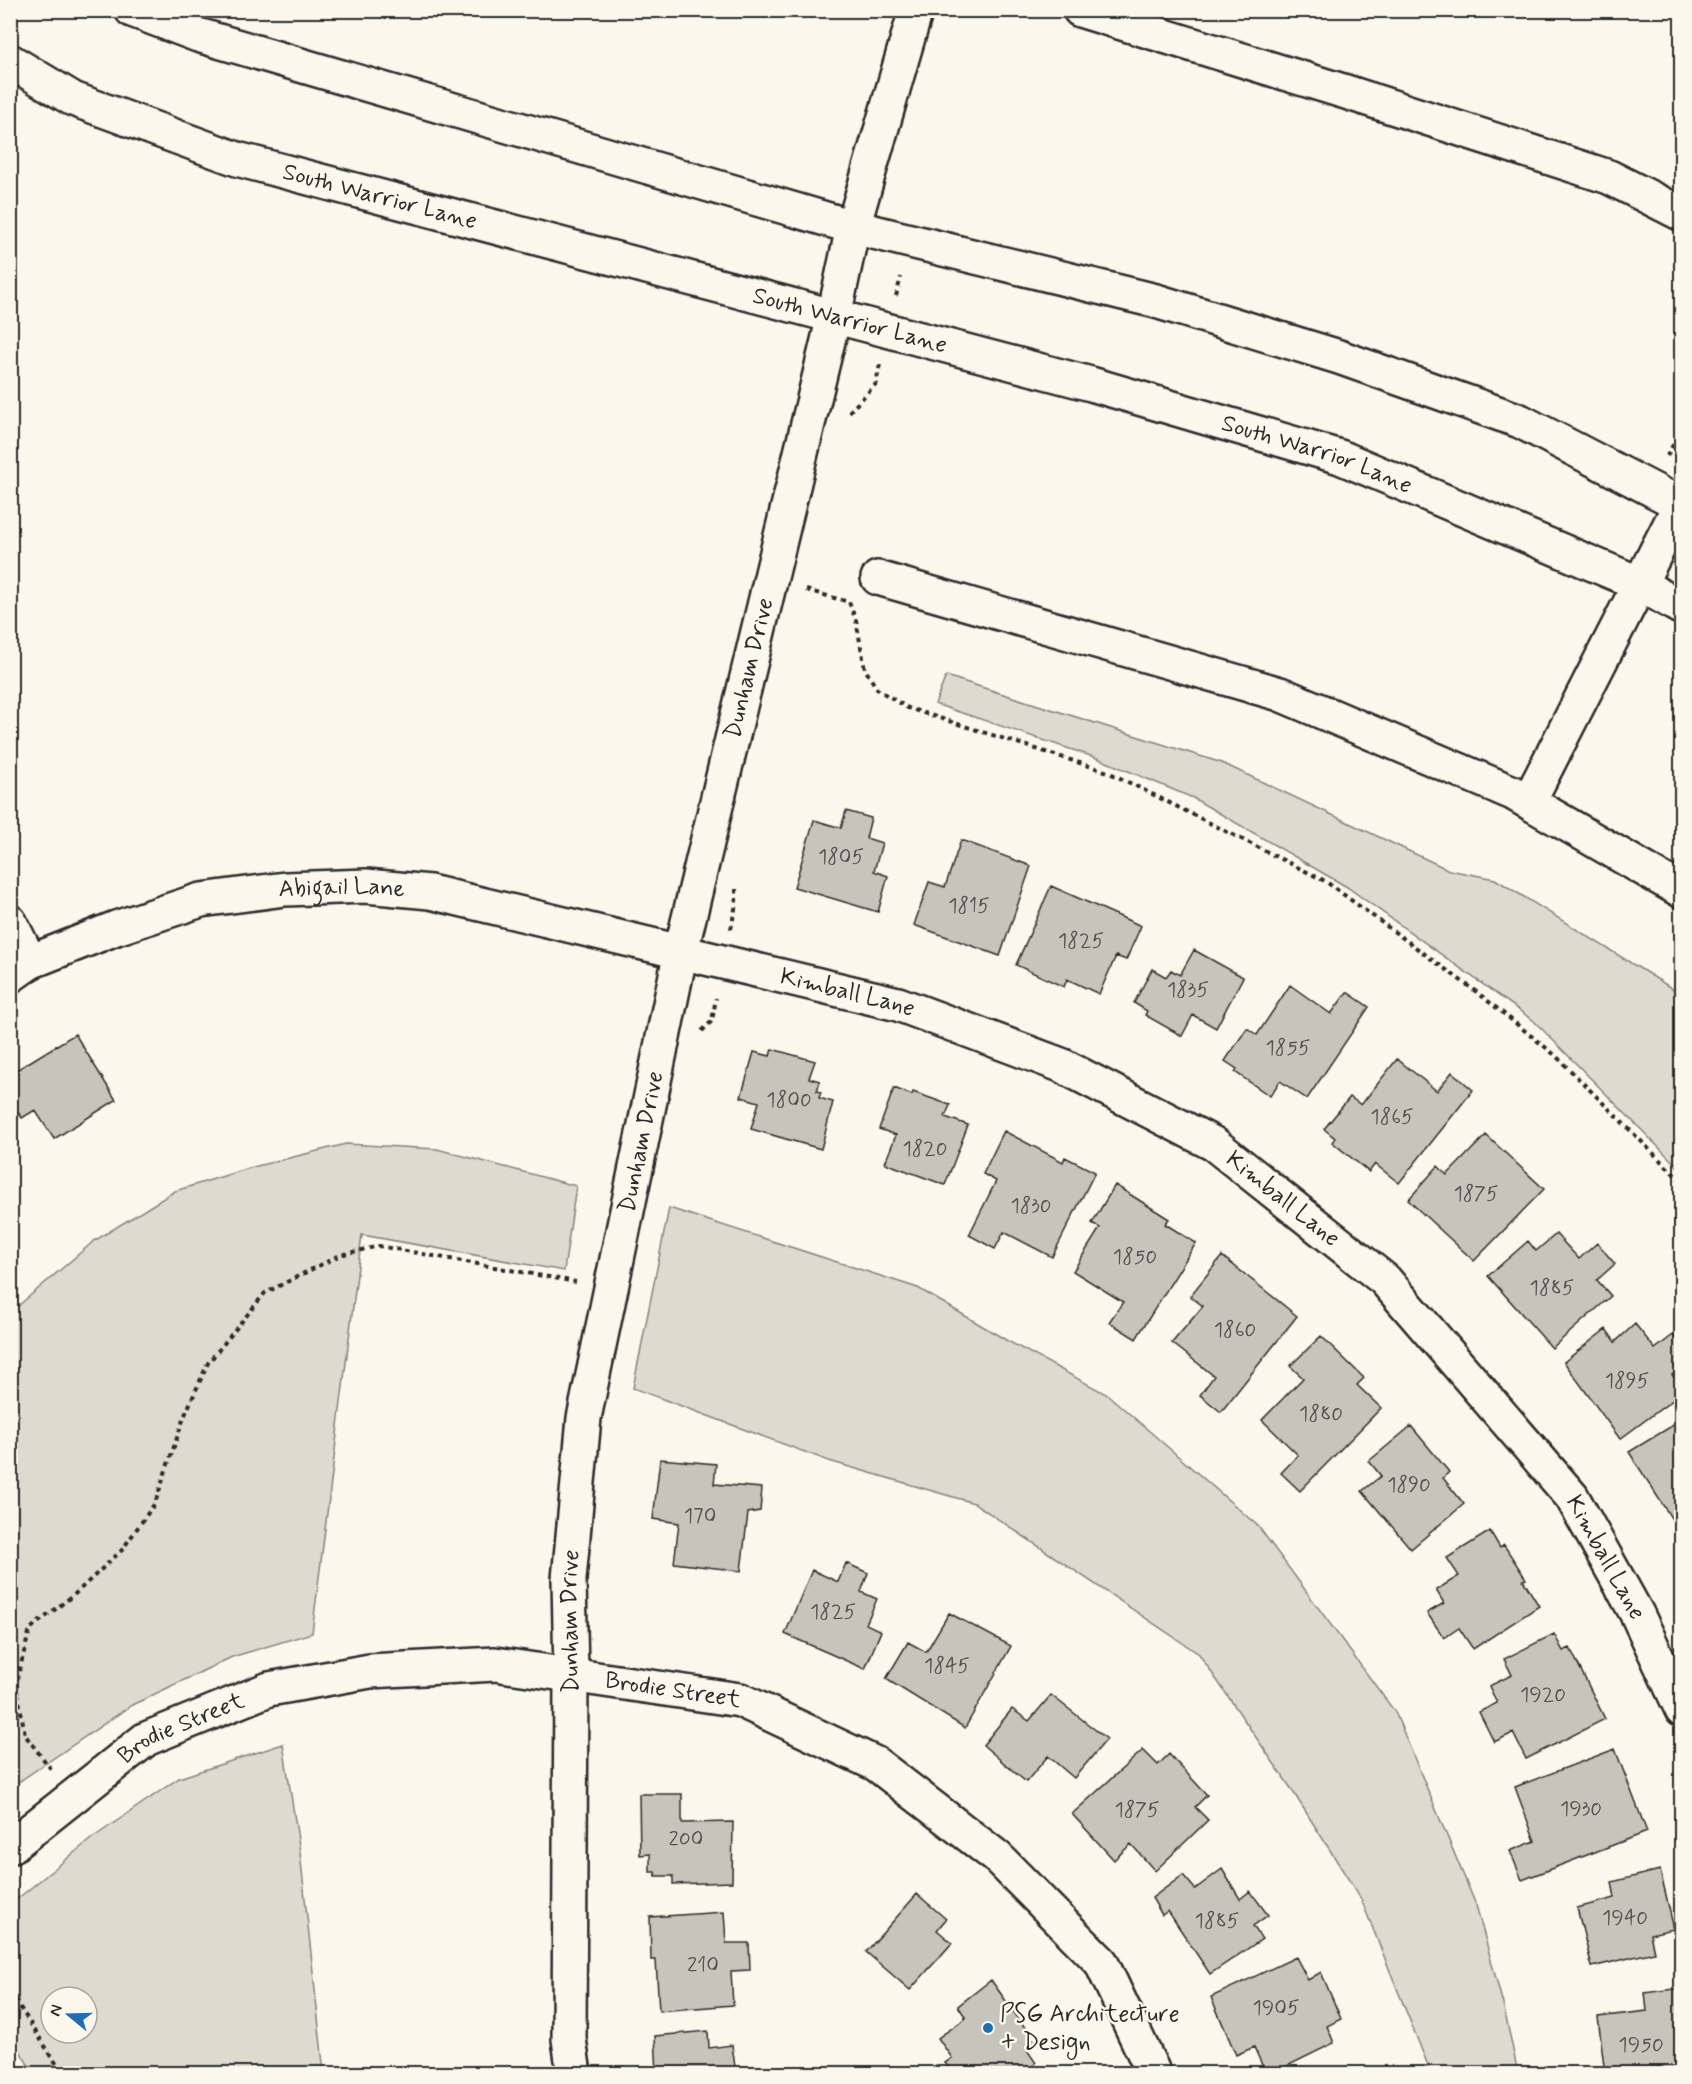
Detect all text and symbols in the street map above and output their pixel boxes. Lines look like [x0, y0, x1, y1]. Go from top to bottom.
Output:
street label: South Warrior Lane [279, 156, 481, 237]
street label: South Warrior Lane [749, 280, 950, 361]
street label: South Warrior Lane [1218, 408, 1417, 501]
street label: Dunham Drive [717, 595, 781, 742]
house number: 1805 [818, 843, 864, 871]
street label: Abigail Lane [278, 870, 406, 907]
house number: 1815 [948, 892, 990, 920]
house number: 1825 [1058, 927, 1104, 955]
street label: Kimball Lane [777, 961, 920, 1025]
house number: 1835 [1167, 976, 1209, 1004]
house number: 1855 [1265, 1034, 1311, 1062]
street label: Dunham Drive [612, 1068, 671, 1216]
house number: 1800 [766, 1086, 812, 1114]
house number: 1865 [1370, 1103, 1414, 1131]
house number: 1820 [902, 1135, 948, 1163]
street label: Kimball Lane [1219, 1144, 1347, 1254]
house number: 1875 [1453, 1180, 1499, 1208]
house number: 1830 [1010, 1192, 1052, 1220]
house number: 1850 [1113, 1243, 1157, 1271]
house number: 1885 [1530, 1274, 1574, 1302]
house number: 1860 [1214, 1316, 1256, 1344]
house number: 1895 [1605, 1367, 1649, 1395]
house number: 1880 [1299, 1400, 1343, 1428]
house number: 1890 [1387, 1471, 1431, 1499]
street label: Kimball Lane [1559, 1490, 1653, 1625]
house number: 170 [684, 1502, 716, 1530]
street label: Dunham Drive [553, 1548, 587, 1693]
house number: 1825 [810, 1598, 856, 1626]
house number: 1845 [924, 1652, 970, 1680]
street label: Brodie Street [603, 1665, 743, 1715]
house number: 1920 [1520, 1681, 1566, 1709]
street label: Brodie Street [111, 1685, 249, 1771]
house number: 1930 [1560, 1795, 1602, 1823]
house number: 1875 [1114, 1796, 1160, 1824]
house number: 200 [669, 1825, 703, 1853]
house number: 1940 [1602, 1904, 1648, 1932]
house number: 1885 [1195, 1907, 1239, 1935]
house number: 210 [687, 1951, 719, 1979]
north arrow [39, 1985, 99, 2045]
house number: 1905 [1252, 1994, 1300, 2022]
place label: PSG Architecture + Design [1000, 1999, 1180, 2060]
text: N [45, 2002, 68, 2019]
marker: PSG Architecture + Design [981, 2021, 995, 2035]
house number: 1950 [1618, 2031, 1664, 2059]

